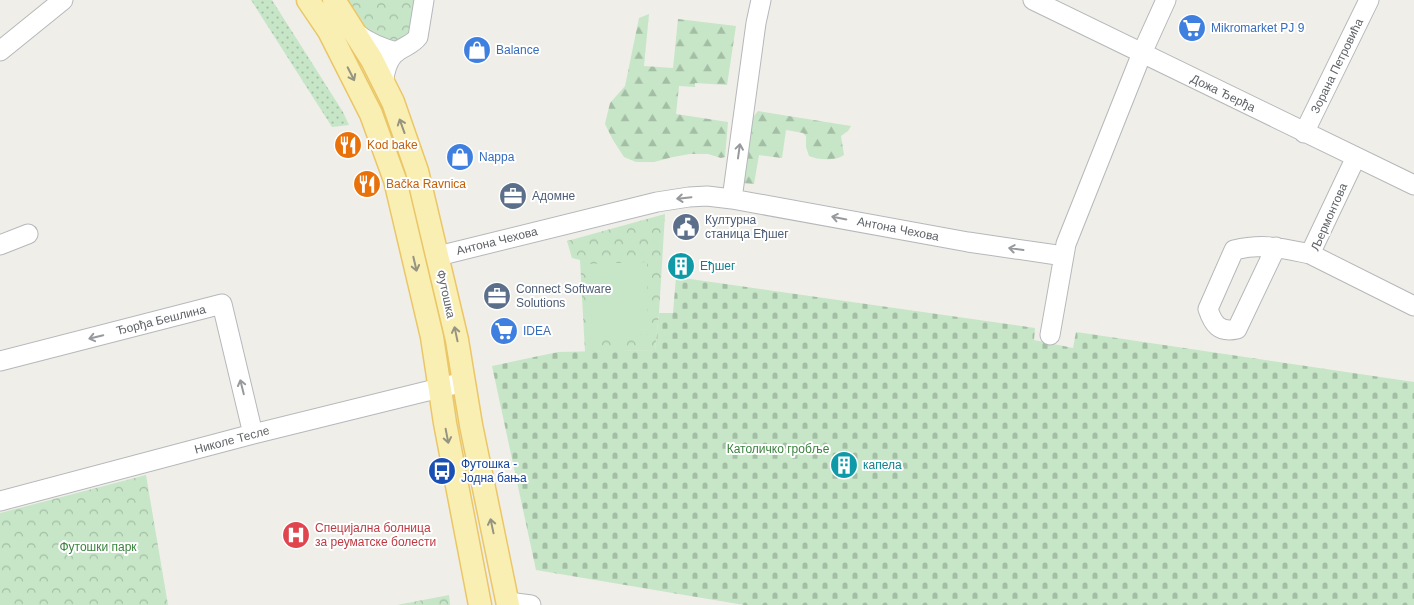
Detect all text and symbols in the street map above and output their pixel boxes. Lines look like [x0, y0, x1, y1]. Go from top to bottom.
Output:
supermarket icon: Mikromarket PJ 9 [1177, 13, 1207, 43]
street label: Зорана Петровића [1308, 16, 1366, 116]
place label: Mikromarket PJ 9 [1211, 21, 1305, 35]
shop icon: Balance [462, 35, 492, 65]
place label: Balance [496, 43, 540, 57]
one-way arrow [347, 66, 356, 81]
street label: Дожа Ђерђа [1189, 71, 1258, 115]
one-way arrow [397, 119, 406, 134]
restaurant icon: Kod bake [333, 130, 363, 160]
place label: Kod bake [367, 138, 418, 152]
shop icon: Nappa [445, 142, 475, 172]
one-way arrow [734, 143, 744, 159]
place label: Nappa [479, 150, 515, 164]
restaurant icon: Bačka Ravnica [352, 169, 382, 199]
place label: Bačka Ravnica [386, 177, 466, 191]
office icon: Адомне [498, 181, 528, 211]
street label: Љермонтова [1308, 181, 1350, 253]
place label: Адомне [532, 189, 576, 203]
one-way arrow [676, 193, 692, 203]
public building icon: Културна станица Еђшег [671, 212, 701, 242]
one-way arrow [831, 212, 847, 222]
place label: Културна станица Еђшег [705, 213, 789, 241]
street label: Антона Чехова [856, 214, 940, 244]
street label: Антона Чехова [455, 224, 539, 258]
one-way arrow [1008, 244, 1024, 254]
building icon: Еђшег [666, 251, 696, 281]
one-way arrow [411, 255, 420, 271]
place label: Еђшег [700, 259, 736, 273]
street label: Футошка [434, 269, 458, 320]
office icon: Connect Software Solutions [482, 281, 512, 311]
place label: Connect Software Solutions [516, 282, 612, 310]
street label: Ђорђа Бешлина [115, 302, 207, 338]
supermarket icon: IDEA [489, 316, 519, 346]
place label: IDEA [523, 324, 551, 338]
one-way arrow [450, 327, 460, 343]
one-way arrow [88, 333, 104, 342]
one-way arrow [237, 379, 246, 395]
street label: Николе Тесле [193, 423, 271, 457]
one-way arrow [443, 428, 453, 444]
park label: Католичко гробље [727, 442, 830, 456]
building icon: капела [829, 450, 859, 480]
bus stop icon: Футошка - Јодна бања [427, 456, 457, 486]
place label: Футошка - Јодна бања [461, 457, 527, 485]
place label: капела [863, 458, 902, 472]
one-way arrow [487, 519, 497, 535]
hospital icon: Специјална болница за реуматске болести [281, 520, 311, 550]
place label: Специјална болница за реуматске болести [315, 521, 436, 549]
park label: Футошки парк [59, 540, 137, 554]

